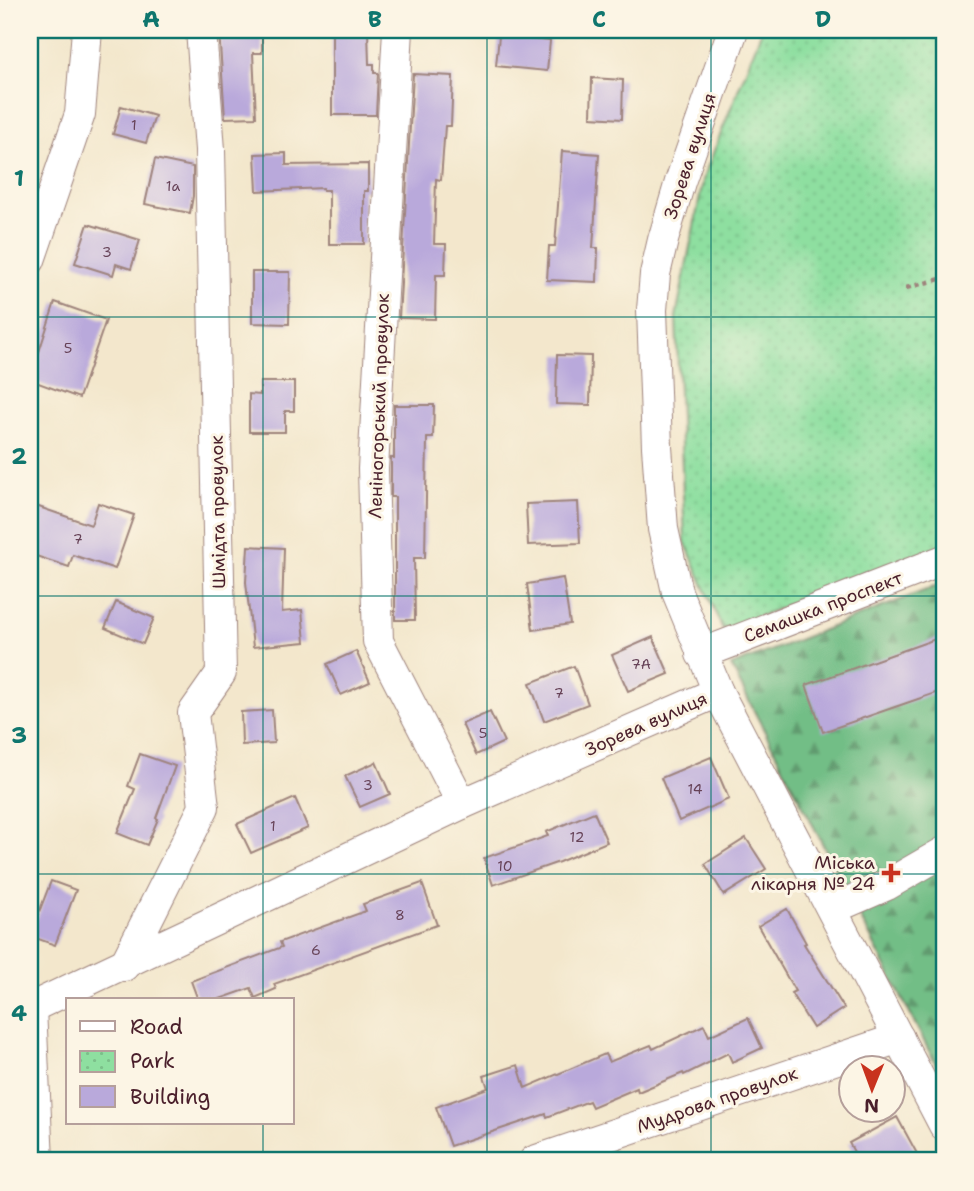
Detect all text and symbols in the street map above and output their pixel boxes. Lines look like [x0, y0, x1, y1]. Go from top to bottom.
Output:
text: A [142, 4, 160, 34]
text: B [368, 4, 382, 34]
text: C [592, 4, 606, 34]
text: D [815, 4, 831, 34]
street label: Зорева вулиця [658, 90, 722, 222]
house number: 1 [131, 116, 137, 134]
text: 1 [14, 163, 24, 193]
house number: 1а [166, 177, 181, 195]
house number: 3 [102, 243, 112, 261]
street label: Леніногорський провулок [363, 293, 395, 519]
house number: 5 [64, 339, 72, 357]
street label: Шмідта провулок [205, 435, 231, 589]
text: 2 [11, 441, 27, 471]
house number: 7 [73, 530, 83, 548]
street label: Семашка проспект [740, 565, 906, 648]
house number: 7А [631, 655, 651, 673]
house number: 7 [554, 684, 564, 702]
street label: Зорева вулиця [581, 686, 711, 762]
text: 3 [11, 720, 27, 750]
house number: 5 [479, 724, 487, 742]
house number: 3 [363, 776, 373, 794]
house number: 14 [687, 780, 703, 798]
house number: 1 [270, 817, 276, 835]
house number: 12 [570, 828, 584, 846]
place label: Міська лікарня № 24 [751, 851, 875, 896]
house number: 10 [497, 857, 513, 875]
marker: Міська лікарня № 24 [881, 863, 901, 883]
house number: 8 [395, 906, 405, 924]
house number: 6 [311, 941, 321, 959]
text: 4 [11, 998, 27, 1028]
legend [66, 998, 294, 1124]
text: Road [130, 1013, 183, 1041]
text: Park [130, 1047, 175, 1075]
north arrow [838, 1054, 908, 1124]
street label: Мудрова провулок [633, 1061, 801, 1139]
text: Building [130, 1083, 210, 1111]
text: N [864, 1093, 879, 1118]

